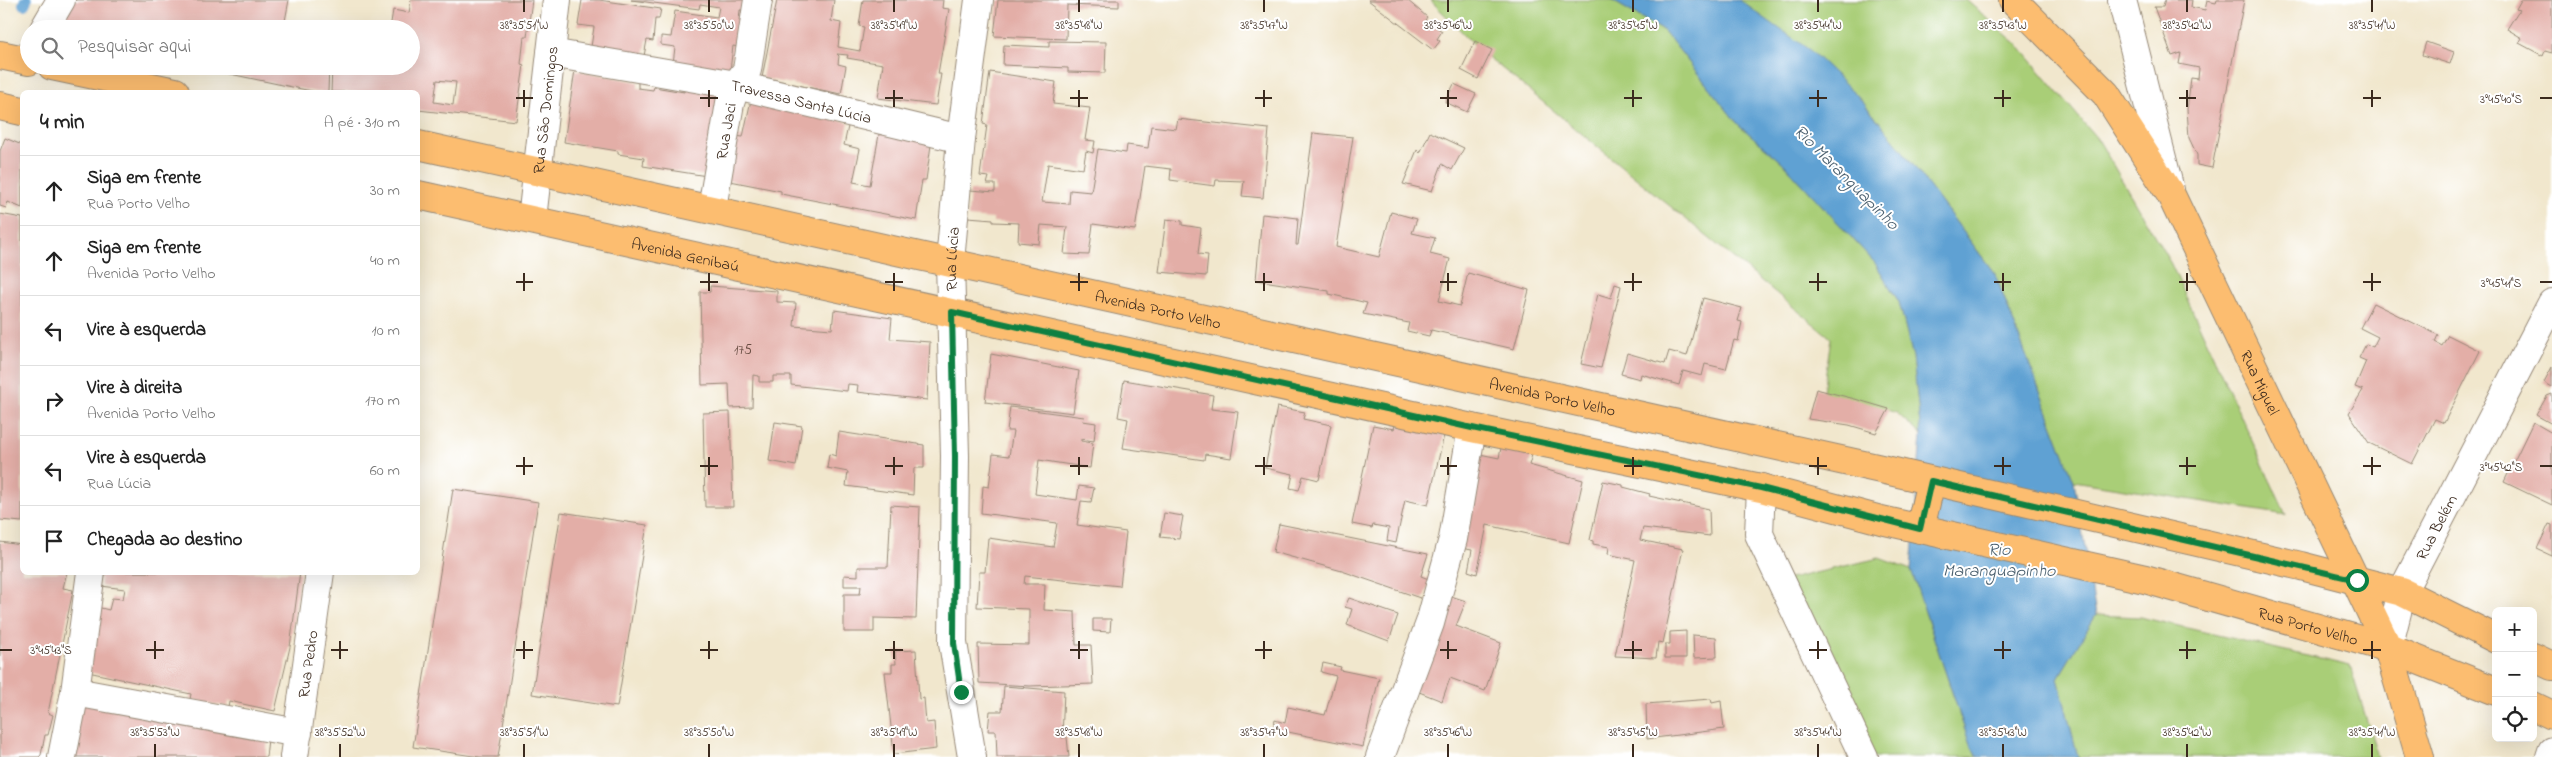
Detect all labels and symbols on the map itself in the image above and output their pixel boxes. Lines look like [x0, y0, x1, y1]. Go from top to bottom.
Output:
text: 38°35'51"W [500, 17, 548, 35]
text: 38°35'50"W [684, 17, 734, 35]
text: 38°35'49"W [871, 17, 917, 35]
text: 38°35'48"W [1055, 17, 1103, 35]
text: 38°35'47"W [1240, 17, 1288, 35]
text: 38°35'46"W [1424, 17, 1472, 35]
text: 38°35'45"W [1608, 17, 1658, 35]
text: 38°35'44"W [1794, 17, 1842, 35]
text: 38°35'43"W [1979, 17, 2027, 35]
text: 38°35'42"W [2163, 17, 2211, 35]
text: 38°35'41"W [2349, 17, 2395, 35]
street label: Rua São Domingos [527, 45, 566, 175]
street label: Travessa Santa Lúcia [729, 74, 874, 131]
text: 3°45'40"S [2480, 91, 2522, 109]
street label: Rua Jaci [711, 101, 744, 162]
water label: Rio Maranguapinho [1787, 120, 1905, 237]
street label: Rua Lúcia [940, 226, 967, 291]
street label: Avenida Genibaú [629, 232, 742, 280]
text: 3°45'41"S [2481, 275, 2522, 293]
street label: Avenida Porto Velho [1092, 285, 1223, 336]
house number: 175 [734, 340, 752, 361]
street label: Rua Miguel [2233, 347, 2285, 420]
street label: Avenida Porto Velho [1487, 373, 1618, 424]
text: 3°45'42"S [2480, 459, 2523, 477]
street label: Rua Belém [2411, 491, 2465, 565]
water label: Rio Maranguapinho [1943, 538, 2056, 585]
route start [2346, 569, 2369, 592]
street label: Rua Porto Velho [2255, 602, 2361, 653]
street label: Rua Pedro [292, 629, 326, 700]
text: 3°45'43"S [30, 642, 72, 660]
route end [950, 681, 973, 704]
text: 38°35'53"W [130, 724, 180, 742]
text: 38°35'52"W [315, 724, 365, 742]
text: 38°35'51"W [500, 724, 548, 742]
text: 38°35'50"W [684, 724, 734, 742]
text: 38°35'49"W [871, 724, 917, 742]
text: 38°35'48"W [1055, 724, 1103, 742]
text: 38°35'47"W [1240, 724, 1288, 742]
text: 38°35'46"W [1424, 724, 1472, 742]
text: 38°35'45"W [1608, 724, 1658, 742]
text: 38°35'44"W [1794, 724, 1842, 742]
text: 38°35'43"W [1979, 724, 2027, 742]
text: 38°35'42"W [2163, 724, 2211, 742]
text: 38°35'41"W [2349, 724, 2395, 742]

